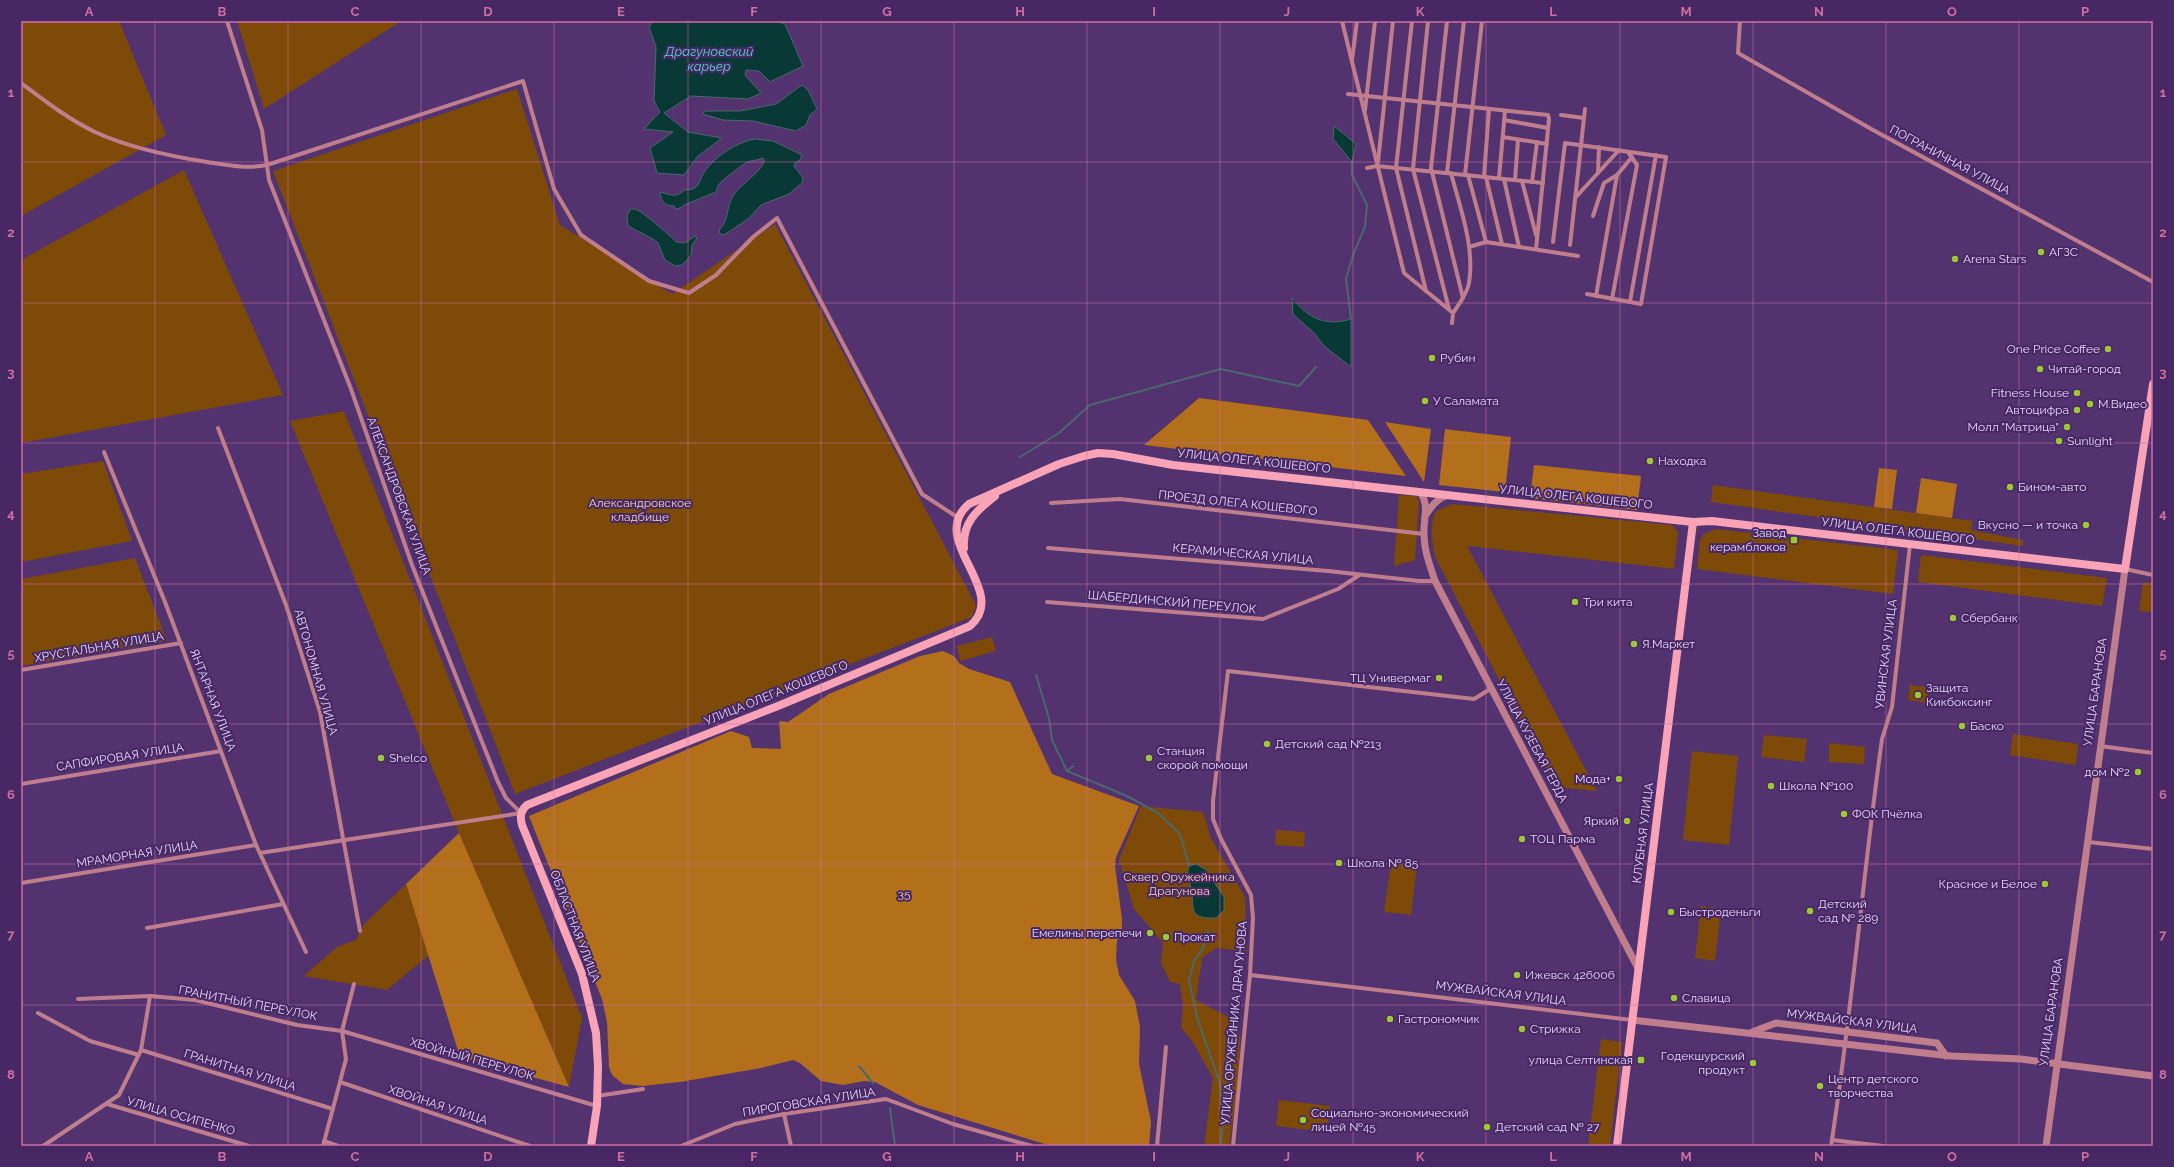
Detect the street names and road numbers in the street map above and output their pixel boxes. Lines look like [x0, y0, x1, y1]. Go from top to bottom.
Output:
street label: ПОГРАНИЧНАЯ УЛИЦА [1887, 122, 2013, 198]
street label: АЛЕКСАНДРОВСКАЯ УЛИЦА [364, 415, 434, 577]
street label: УЛИЦА ОЛЕГА КОШЕВОГО [1177, 446, 1331, 476]
street label: УЛИЦА ОЛЕГА КОШЕВОГО [1499, 482, 1653, 512]
street label: ПРОЕЗД ОЛЕГА КОШЕВОГО [1158, 488, 1318, 518]
street label: УЛИЦА ОЛЕГА КОШЕВОГО [1821, 515, 1975, 547]
street label: КЕРАМИЧЕСКАЯ УЛИЦА [1172, 541, 1314, 567]
street label: ШАБЕРДИНСКИЙ ПЕРЕУЛОК [1087, 588, 1257, 616]
street label: УВИНСКАЯ УЛИЦА [1872, 598, 1900, 710]
street label: АВТОНОМНАЯ УЛИЦА [291, 607, 341, 737]
street label: ХРУСТАЛЬНАЯ УЛИЦА [33, 629, 165, 665]
street label: УЛИЦА БАРАНОВА [2080, 637, 2110, 747]
street label: ЯНТАРНАЯ УЛИЦА [187, 647, 239, 753]
street label: УЛИЦА ОЛЕГА КОШЕВОГО [702, 658, 850, 728]
street label: УЛИЦА КУЗЕБАЯ ГЕРДА [1494, 677, 1570, 805]
street label: САПФИРОВАЯ УЛИЦА [55, 740, 185, 774]
street label: КЛУБНАЯ УЛИЦА [1630, 782, 1656, 884]
street label: МРАМОРНАЯ УЛИЦА [75, 838, 199, 870]
street label: ОБЛАСТНАЯ УЛИЦА [547, 868, 603, 984]
street label: УЛИЦА ОРУЖЕЙНИКА ДРАГУНОВА [1218, 920, 1250, 1126]
street label: УЛИЦА БАРАНОВА [2036, 957, 2066, 1067]
street label: МУЖВАЙСКАЯ УЛИЦА [1435, 978, 1567, 1008]
street label: ГРАНИТНЫЙ ПЕРЕУЛОК [177, 983, 319, 1023]
street label: МУЖВАЙСКАЯ УЛИЦА [1786, 1006, 1918, 1036]
street label: ХВОЙНЫЙ ПЕРЕУЛОК [408, 1035, 536, 1084]
street label: ГРАНИТНАЯ УЛИЦА [182, 1046, 298, 1094]
street label: ХВОЙНАЯ УЛИЦА [387, 1082, 489, 1128]
street label: ПИРОГОВСКАЯ УЛИЦА [742, 1085, 876, 1119]
street label: УЛИЦА ОСИПЕНКО [125, 1094, 237, 1138]

